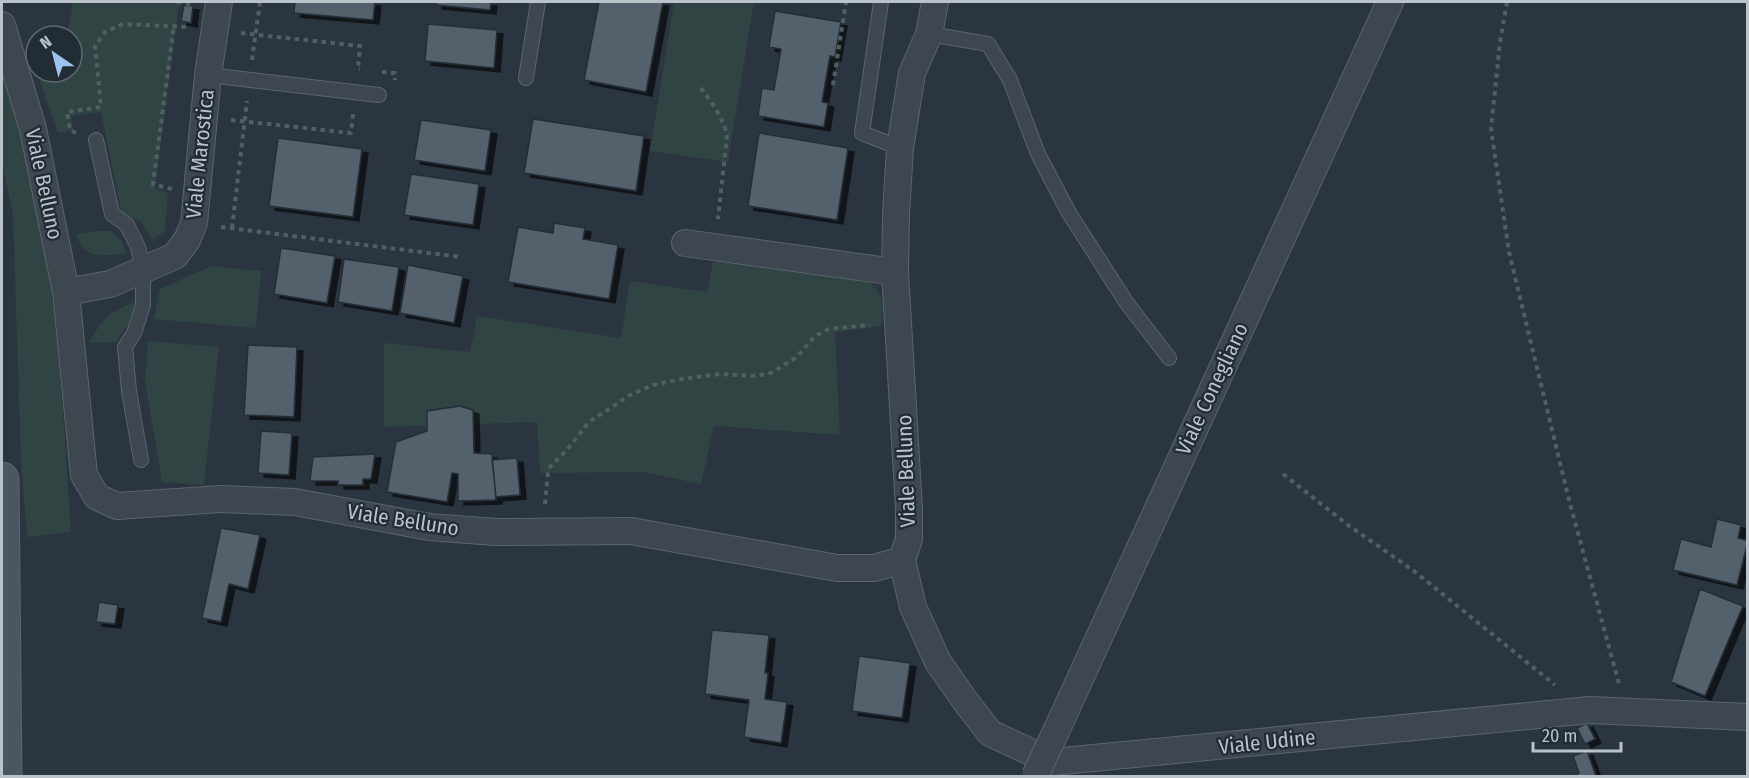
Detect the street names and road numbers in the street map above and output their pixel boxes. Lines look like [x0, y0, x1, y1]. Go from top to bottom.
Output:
street label: Viale Marostica [180, 88, 220, 220]
street label: Viale Belluno [20, 126, 68, 242]
street label: Viale Conegliano [1170, 319, 1254, 459]
street label: Viale Belluno [891, 414, 921, 528]
street label: Viale Belluno [345, 498, 461, 542]
street label: Viale Udine [1217, 724, 1317, 760]

